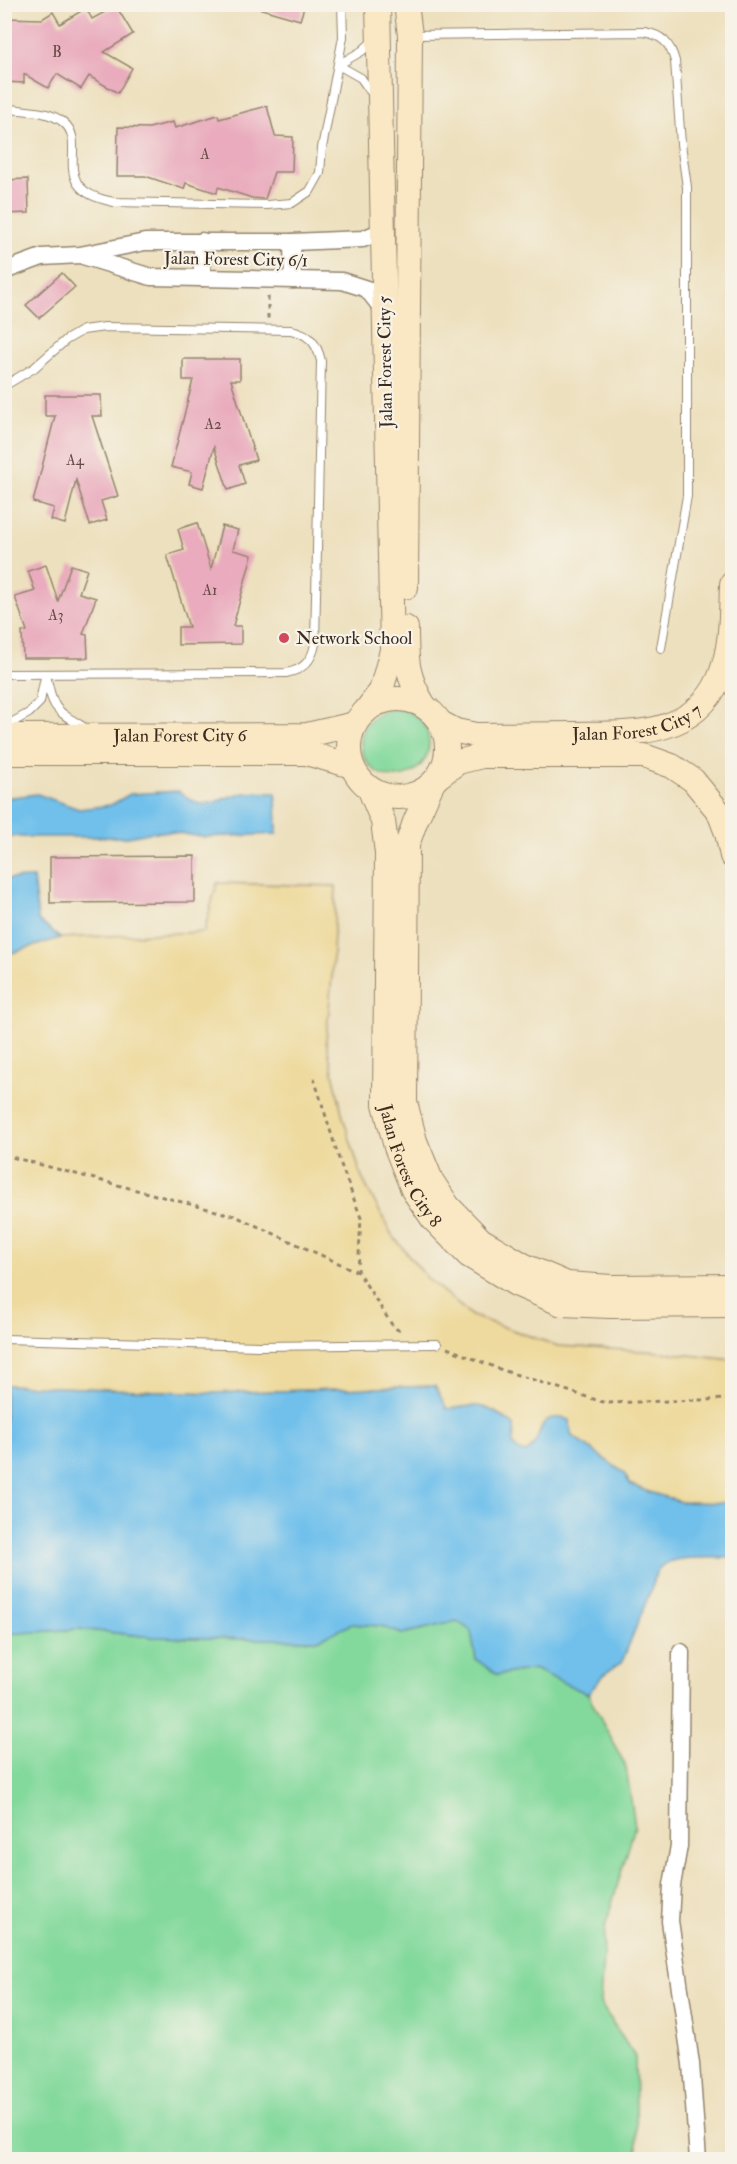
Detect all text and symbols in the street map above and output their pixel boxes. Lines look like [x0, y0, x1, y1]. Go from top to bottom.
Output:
house number: B [52, 43, 62, 62]
house number: A [199, 145, 210, 164]
street label: Jalan Forest City 6/1 [163, 247, 308, 272]
street label: Jalan Forest City 5 [373, 296, 398, 429]
house number: A2 [203, 415, 222, 434]
house number: A4 [65, 451, 85, 470]
house number: A1 [202, 581, 217, 600]
house number: A3 [47, 606, 64, 625]
place label: Network School [296, 627, 413, 650]
marker: Network School [277, 631, 291, 645]
street label: Jalan Forest City 7 [571, 699, 707, 746]
street label: Jalan Forest City 6 [112, 724, 248, 748]
street label: Jalan Forest City 8 [373, 1101, 446, 1233]

